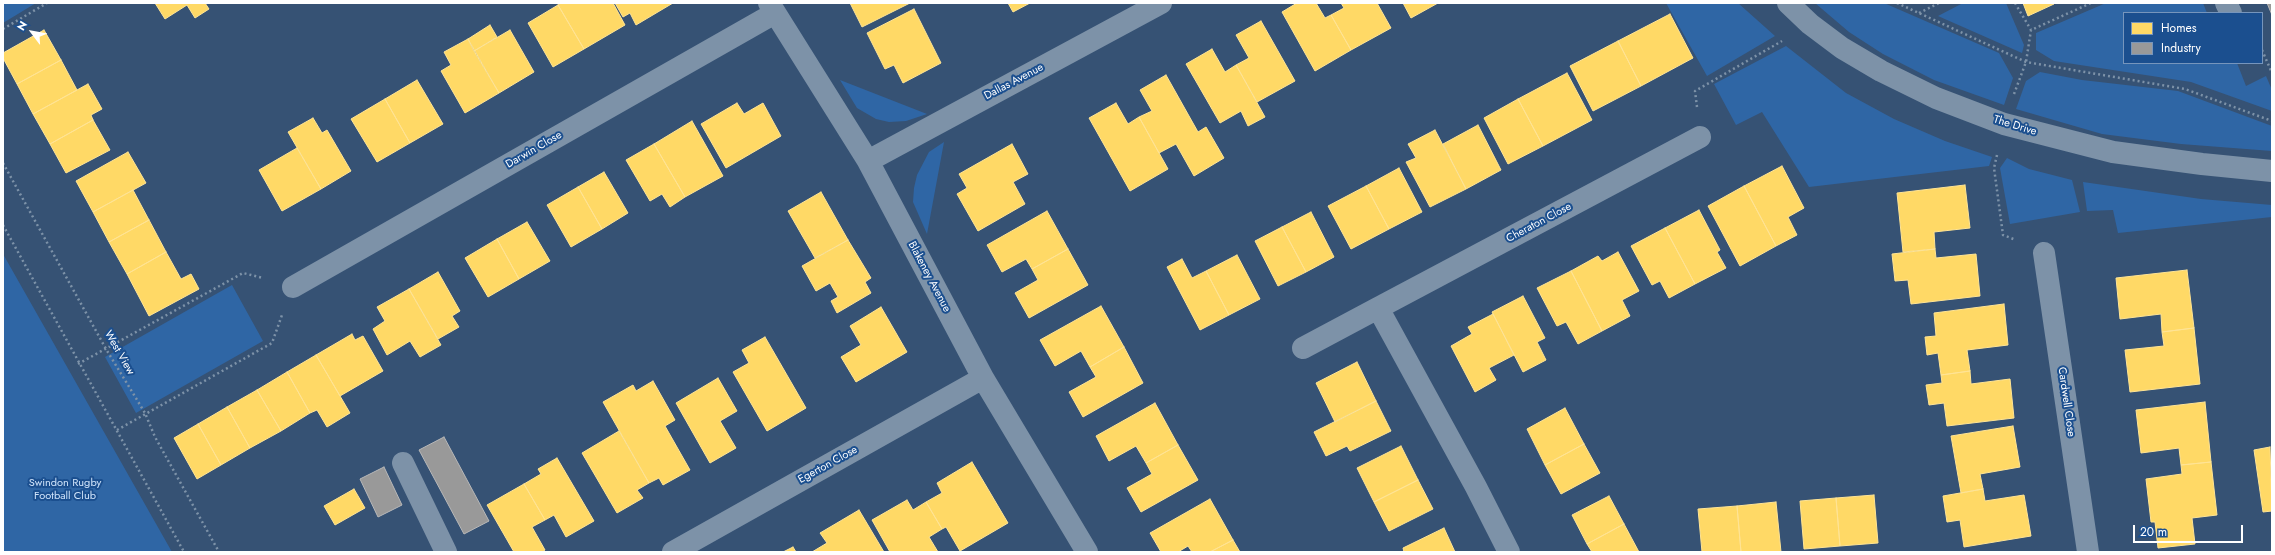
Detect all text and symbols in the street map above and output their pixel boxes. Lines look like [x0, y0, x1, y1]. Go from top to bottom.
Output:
north arrow [12, 12, 52, 52]
legend [2123, 12, 2263, 64]
text: N [13, 18, 31, 34]
text: Homes [2161, 19, 2197, 37]
text: Industry [2161, 39, 2201, 57]
street label: Dallas Avenue [982, 61, 1046, 103]
street label: The Drive [1992, 113, 2038, 139]
street label: Darwin Close [504, 129, 564, 171]
street label: Cheraton Close [1504, 200, 1574, 246]
street label: Blakeney Avenue [905, 239, 953, 315]
street label: West View [101, 328, 137, 378]
street label: Cardwell Close [2055, 366, 2077, 438]
street label: Egerton Close [796, 443, 860, 487]
park label: Swindon Rugby Football Club [29, 476, 101, 502]
scale bar [2135, 517, 2245, 543]
text: 20 m [2140, 523, 2167, 541]

